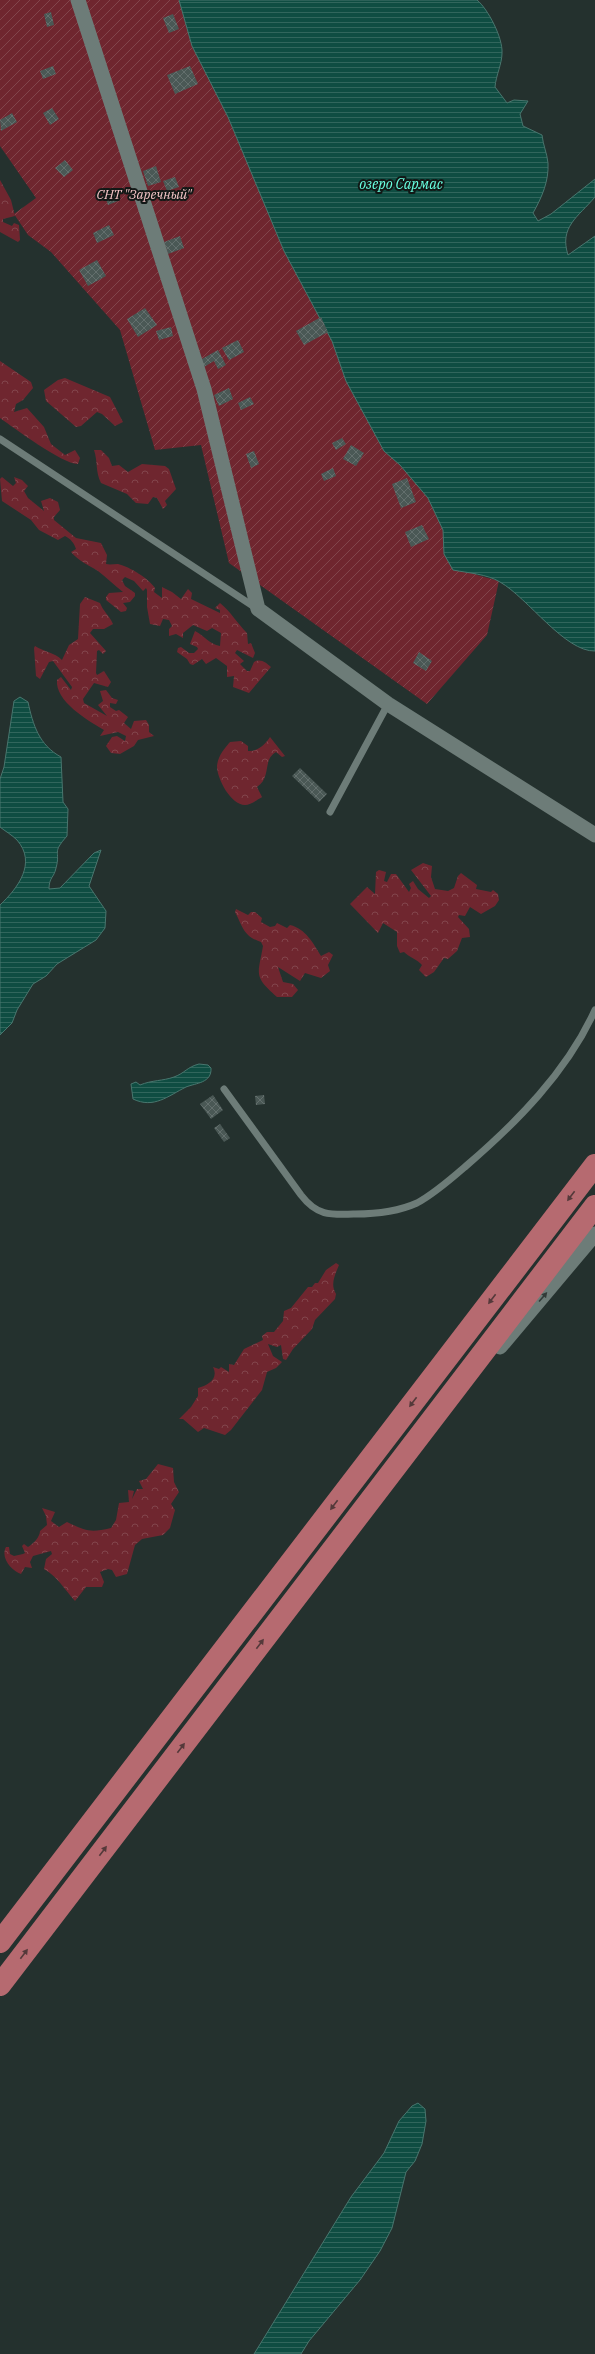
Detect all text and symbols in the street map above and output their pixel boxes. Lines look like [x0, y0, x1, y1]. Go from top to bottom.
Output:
water label: озеро Сармас [359, 175, 443, 193]
park label: СНТ "Заречный" [96, 186, 192, 203]
one-way arrow [567, 1190, 576, 1201]
one-way arrow [539, 1292, 548, 1302]
one-way arrow [488, 1294, 496, 1304]
one-way arrow [409, 1397, 417, 1408]
one-way arrow [330, 1500, 338, 1511]
one-way arrow [256, 1639, 265, 1650]
one-way arrow [177, 1742, 186, 1753]
one-way arrow [98, 1845, 107, 1856]
one-way arrow [19, 1949, 28, 1960]

